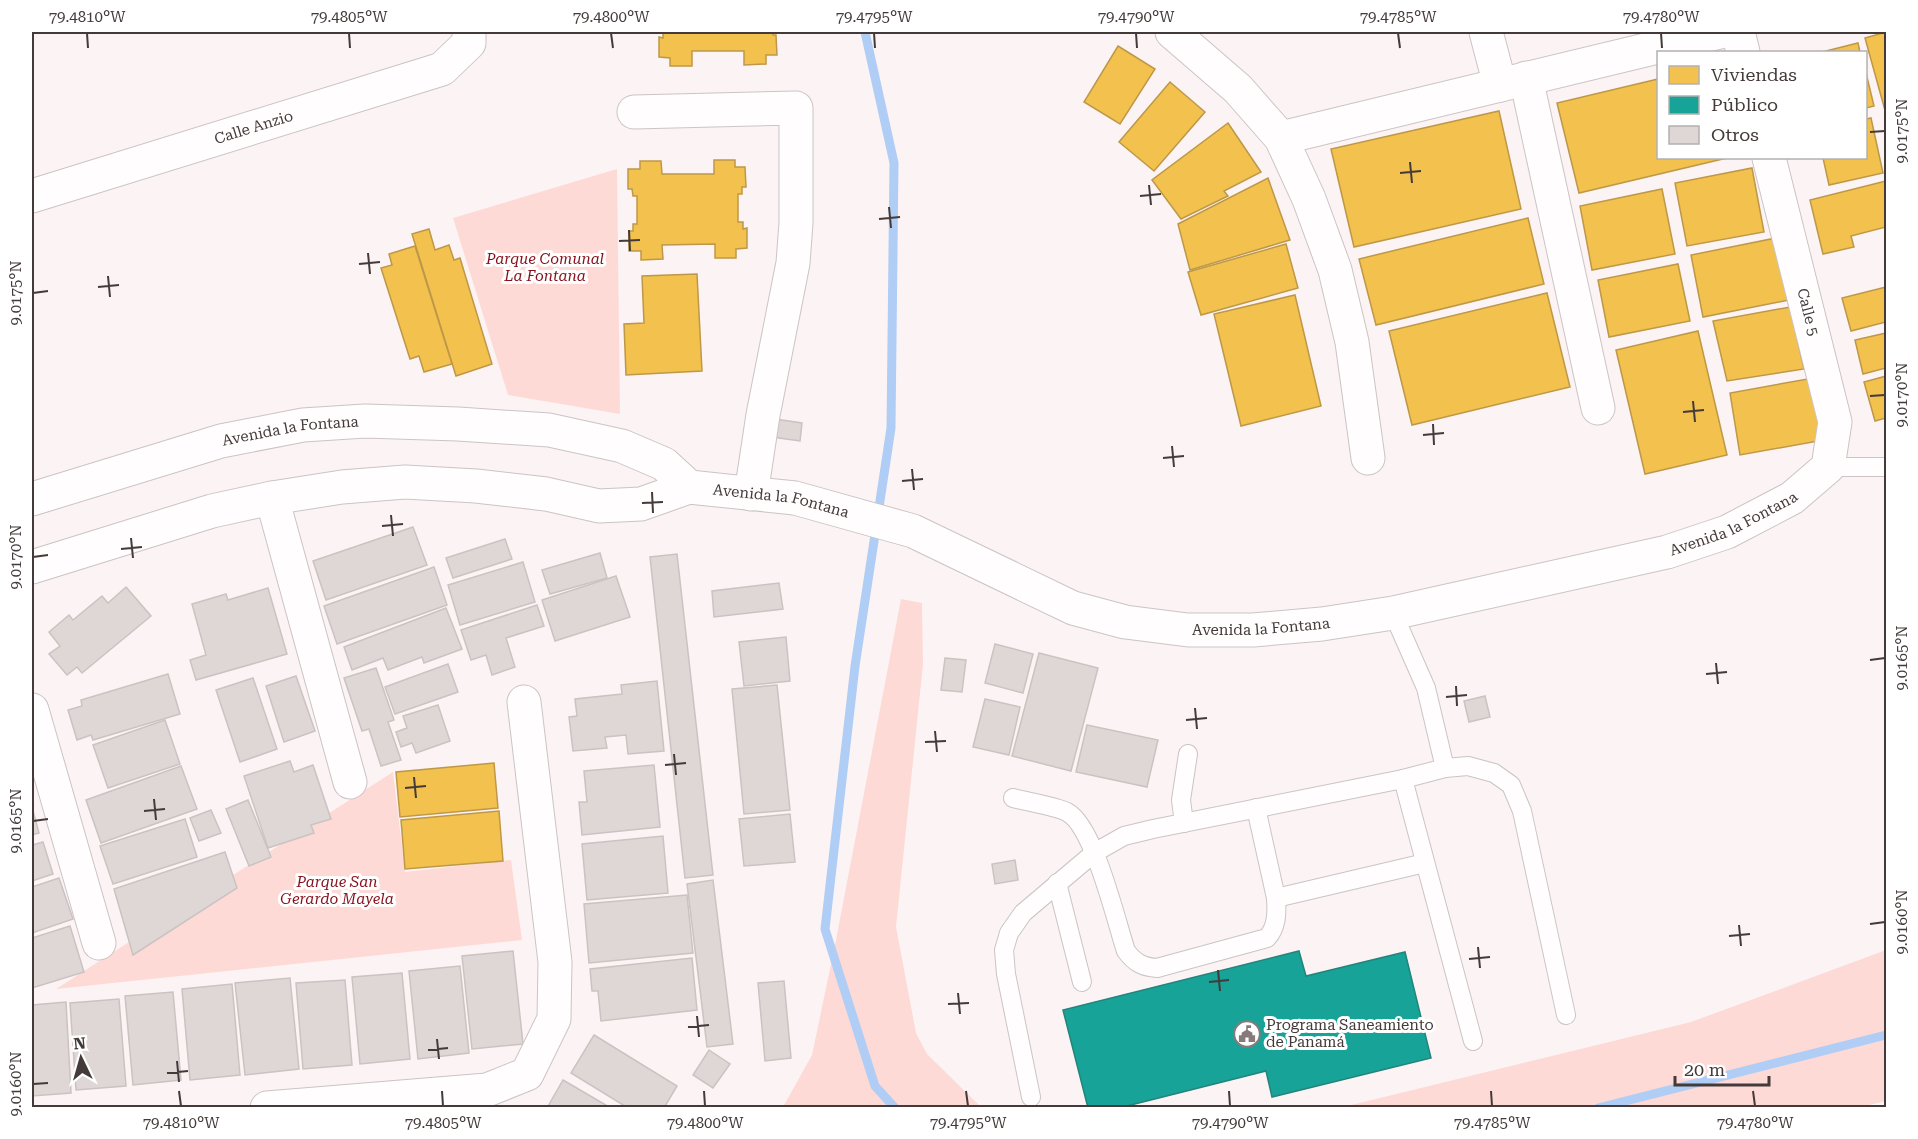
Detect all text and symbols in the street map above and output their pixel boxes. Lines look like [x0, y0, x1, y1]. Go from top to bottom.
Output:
text: 79.4810°W [49, 8, 126, 26]
text: 79.4805°W [311, 8, 388, 26]
text: 79.4800°W [573, 8, 650, 26]
text: 79.4795°W [836, 8, 913, 26]
text: 79.4790°W [1098, 8, 1175, 26]
text: 79.4785°W [1360, 8, 1437, 26]
text: 79.4780°W [1623, 8, 1700, 26]
legend [1657, 51, 1867, 159]
text: Viviendas [1711, 64, 1797, 85]
text: Público [1711, 94, 1778, 115]
text: 9.0175°N [1893, 98, 1911, 164]
street label: Calle Anzio [212, 107, 295, 148]
text: Otros [1711, 124, 1759, 145]
park label: Parque Comunal La Fontana [485, 250, 605, 285]
text: 9.0175°N [7, 260, 25, 326]
street label: Calle 5 [1793, 286, 1823, 338]
text: 9.0170°N [1893, 362, 1911, 428]
street label: Avenida la Fontana [221, 412, 359, 450]
street label: Avenida la Fontana [712, 481, 851, 522]
street label: Avenida la Fontana [1667, 488, 1801, 559]
text: 9.0170°N [7, 524, 25, 590]
street label: Avenida la Fontana [1192, 614, 1331, 639]
text: 9.0165°N [1893, 625, 1911, 691]
text: 9.0165°N [7, 788, 25, 854]
park label: Parque San Gerardo Mayela [280, 873, 394, 908]
text: 9.0160°N [1893, 889, 1911, 955]
place label: Programa Saneamiento de Panamá [1266, 1016, 1434, 1051]
public building icon: Programa Saneamiento de Panamá [1232, 1019, 1262, 1049]
north arrow [51, 1028, 111, 1088]
text: N [73, 1034, 87, 1054]
scale bar [1675, 1049, 1770, 1087]
text: 9.0160°N [7, 1051, 25, 1117]
text: 20 m [1684, 1059, 1725, 1080]
text: 79.4810°W [143, 1114, 220, 1132]
text: 79.4805°W [405, 1114, 482, 1132]
text: 79.4800°W [667, 1114, 744, 1132]
text: 79.4795°W [930, 1114, 1007, 1132]
text: 79.4790°W [1192, 1114, 1269, 1132]
text: 79.4785°W [1454, 1114, 1531, 1132]
text: 79.4780°W [1717, 1114, 1794, 1132]

